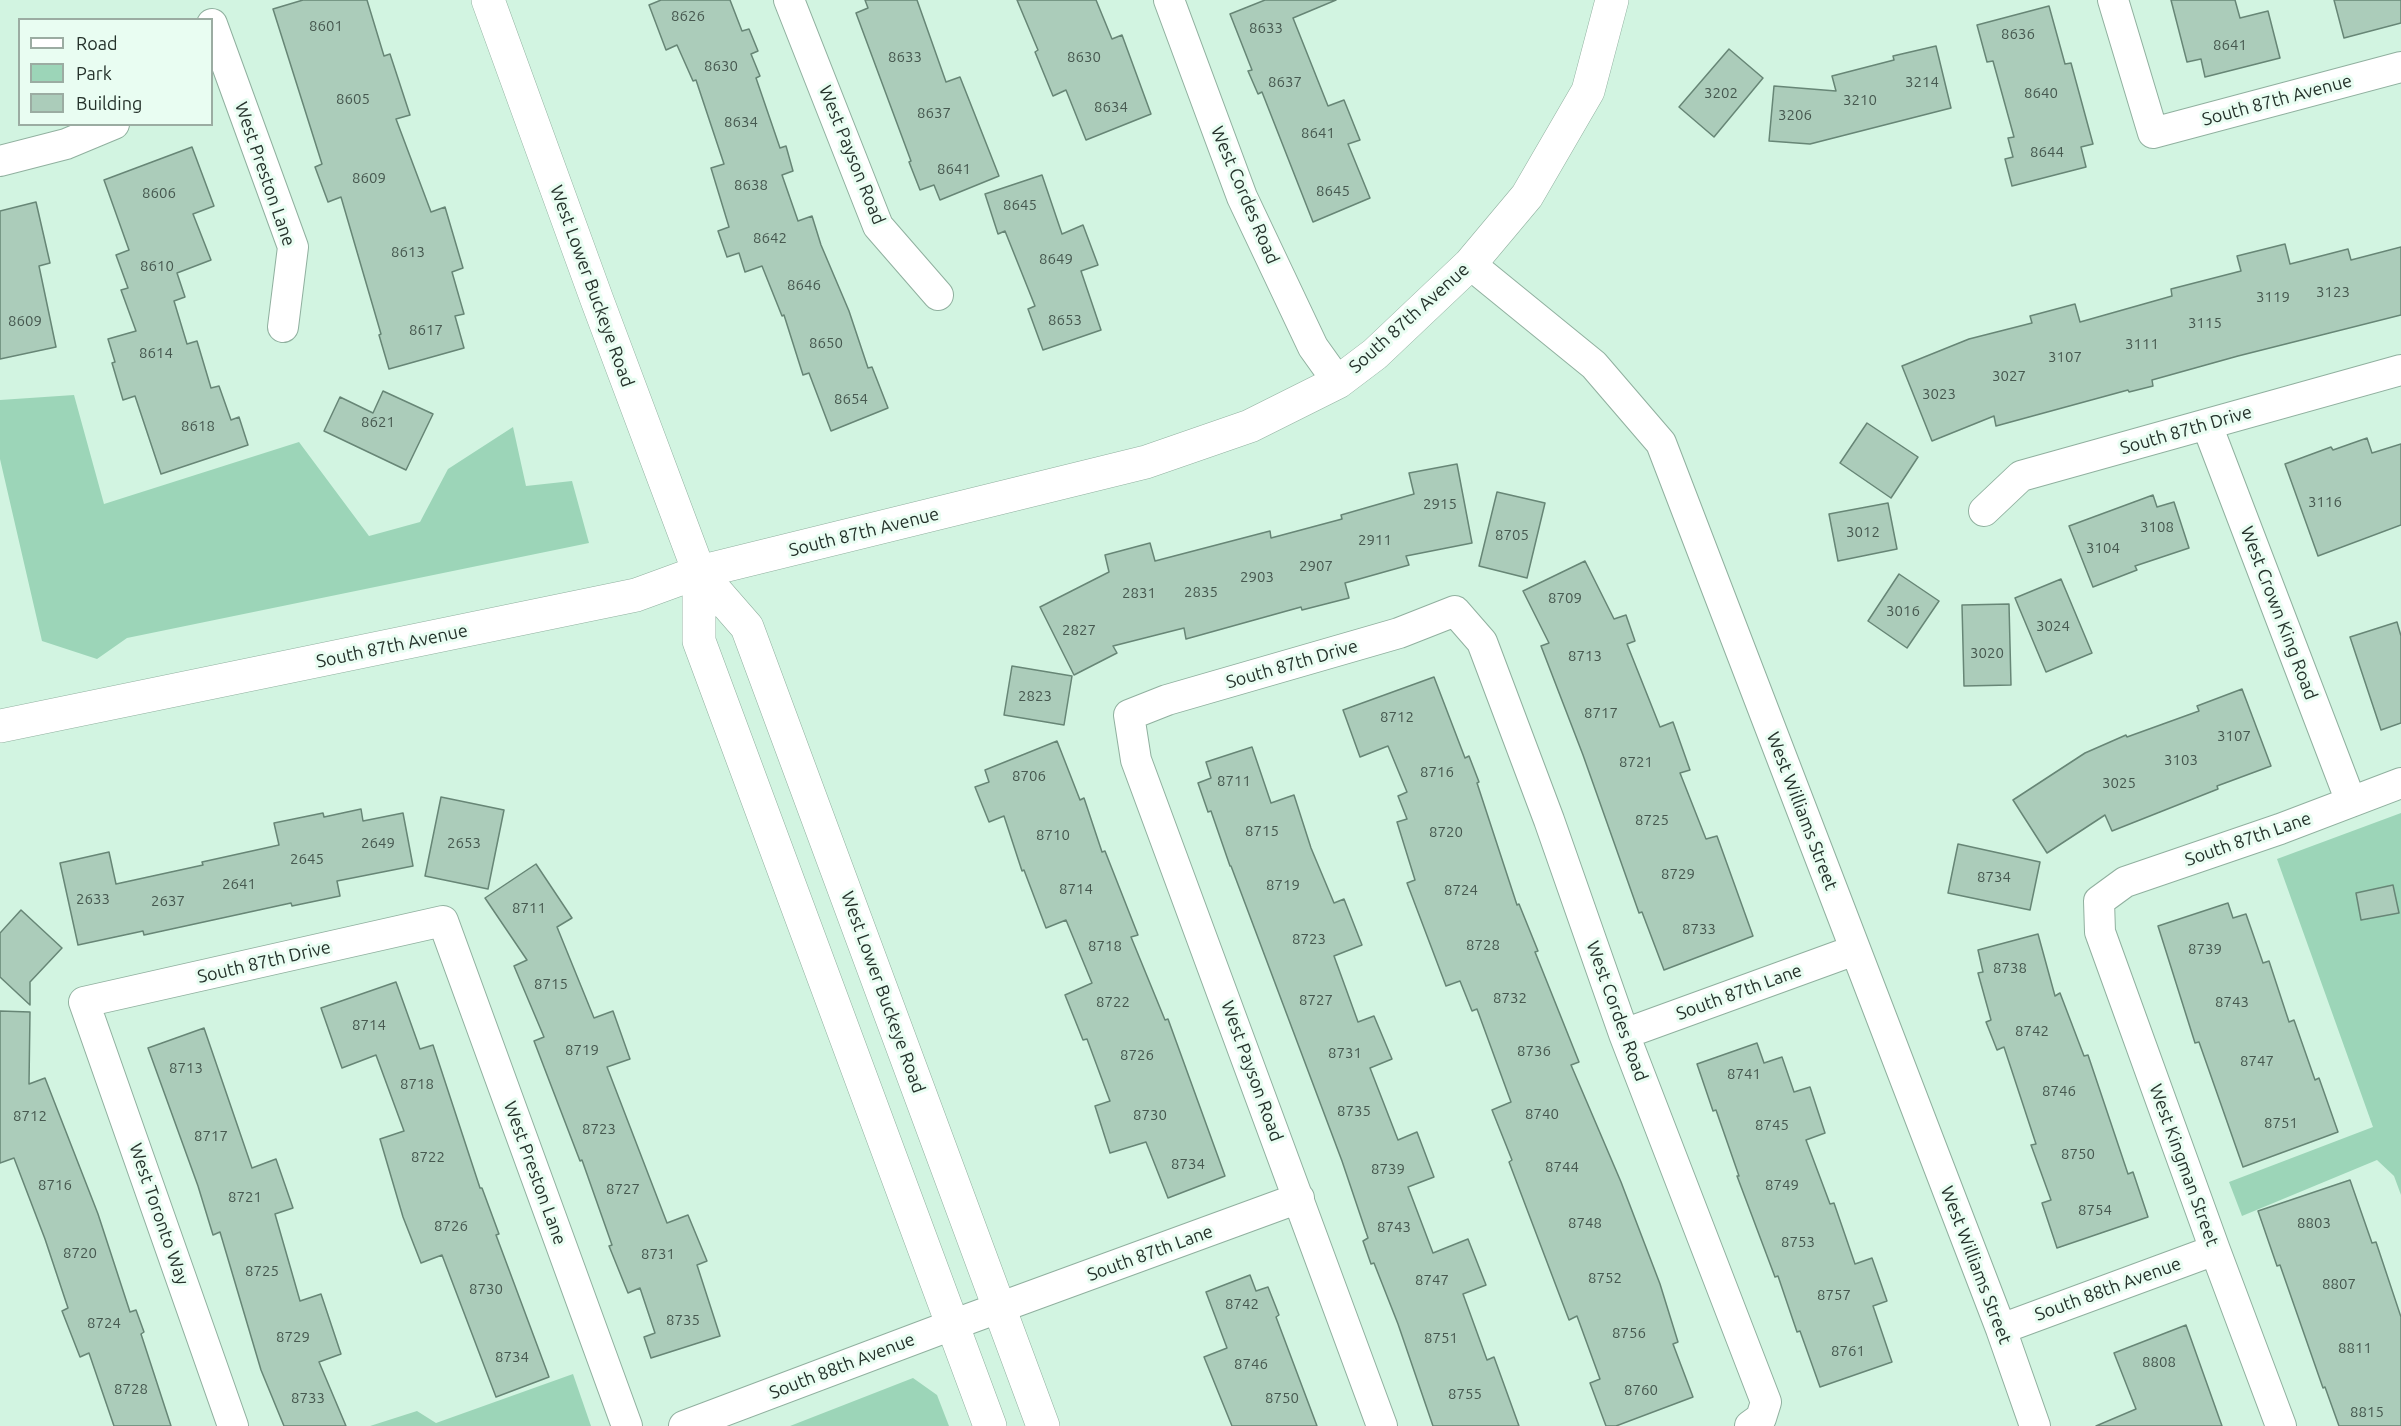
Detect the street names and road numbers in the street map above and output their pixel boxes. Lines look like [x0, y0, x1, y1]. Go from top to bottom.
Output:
street label: South 87th Avenue [2200, 70, 2354, 130]
street label: West Payson Road [814, 82, 890, 228]
street label: West Preston Lane [230, 99, 300, 249]
street label: West Cordes Road [1206, 123, 1284, 267]
street label: West Lower Buckeye Road [545, 182, 639, 390]
street label: South 87th Avenue [1345, 258, 1473, 378]
street label: South 87th Drive [2118, 401, 2254, 459]
street label: South 87th Avenue [787, 503, 941, 561]
street label: West Crown King Road [2236, 523, 2322, 703]
street label: South 87th Avenue [314, 619, 470, 673]
street label: South 87th Drive [1224, 635, 1360, 693]
street label: West Williams Street [1762, 729, 1842, 893]
street label: South 87th Lane [2182, 807, 2314, 871]
street label: West Lower Buckeye Road [836, 888, 930, 1096]
street label: South 87th Drive [195, 936, 333, 988]
street label: West Cordes Road [1582, 938, 1652, 1084]
street label: South 87th Lane [1673, 959, 1805, 1025]
street label: West Payson Road [1217, 998, 1287, 1144]
street label: West Kingman Street [2145, 1081, 2223, 1249]
street label: West Preston Lane [499, 1098, 571, 1248]
street label: West Toronto Way [125, 1140, 193, 1288]
street label: West Williams Street [1936, 1183, 2016, 1347]
street label: South 87th Lane [1084, 1220, 1216, 1286]
street label: South 88th Avenue [2032, 1252, 2184, 1326]
street label: South 88th Avenue [766, 1328, 918, 1404]

